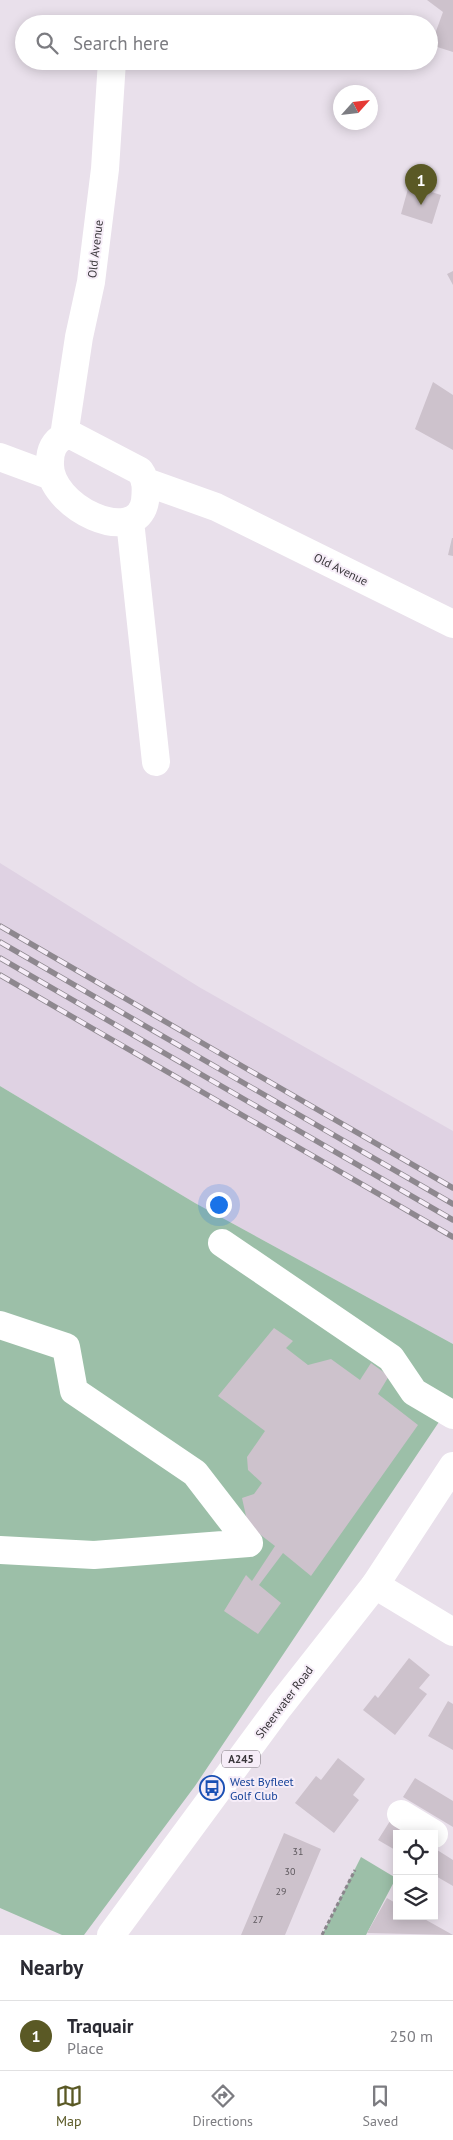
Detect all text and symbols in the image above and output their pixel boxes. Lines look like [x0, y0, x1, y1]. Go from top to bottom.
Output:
search box [15, 15, 438, 70]
icon: search [33, 29, 61, 57]
text: Search here [73, 31, 169, 55]
north arrow [333, 85, 378, 130]
pin: 1 [405, 164, 437, 205]
street label: Old Avenue [84, 219, 106, 279]
street label: Old Avenue [311, 549, 371, 589]
your location [206, 1192, 232, 1218]
street label: Sheerwater Road [252, 1663, 316, 1741]
road number: A245 [222, 1750, 260, 1768]
place label: West Byfleet Golf Club [230, 1774, 294, 1803]
bus stop icon: West Byfleet Golf Club [199, 1775, 225, 1801]
map controls [393, 1830, 438, 1920]
button: locate [393, 1830, 438, 1875]
house number: 31 [293, 1845, 303, 1858]
house number: 30 [285, 1865, 296, 1878]
button: layers [393, 1875, 438, 1920]
house number: 29 [276, 1885, 286, 1898]
house number: 27 [253, 1913, 263, 1926]
text: Nearby [20, 1954, 83, 1981]
text: Traquair [67, 2014, 134, 2038]
text: 1 [31, 2026, 41, 2046]
text: 250 m [390, 2026, 433, 2046]
text: Place [67, 2038, 104, 2058]
tab: Map [55, 2082, 83, 2130]
tab: Directions [192, 2082, 253, 2130]
tab: Saved [363, 2082, 398, 2130]

